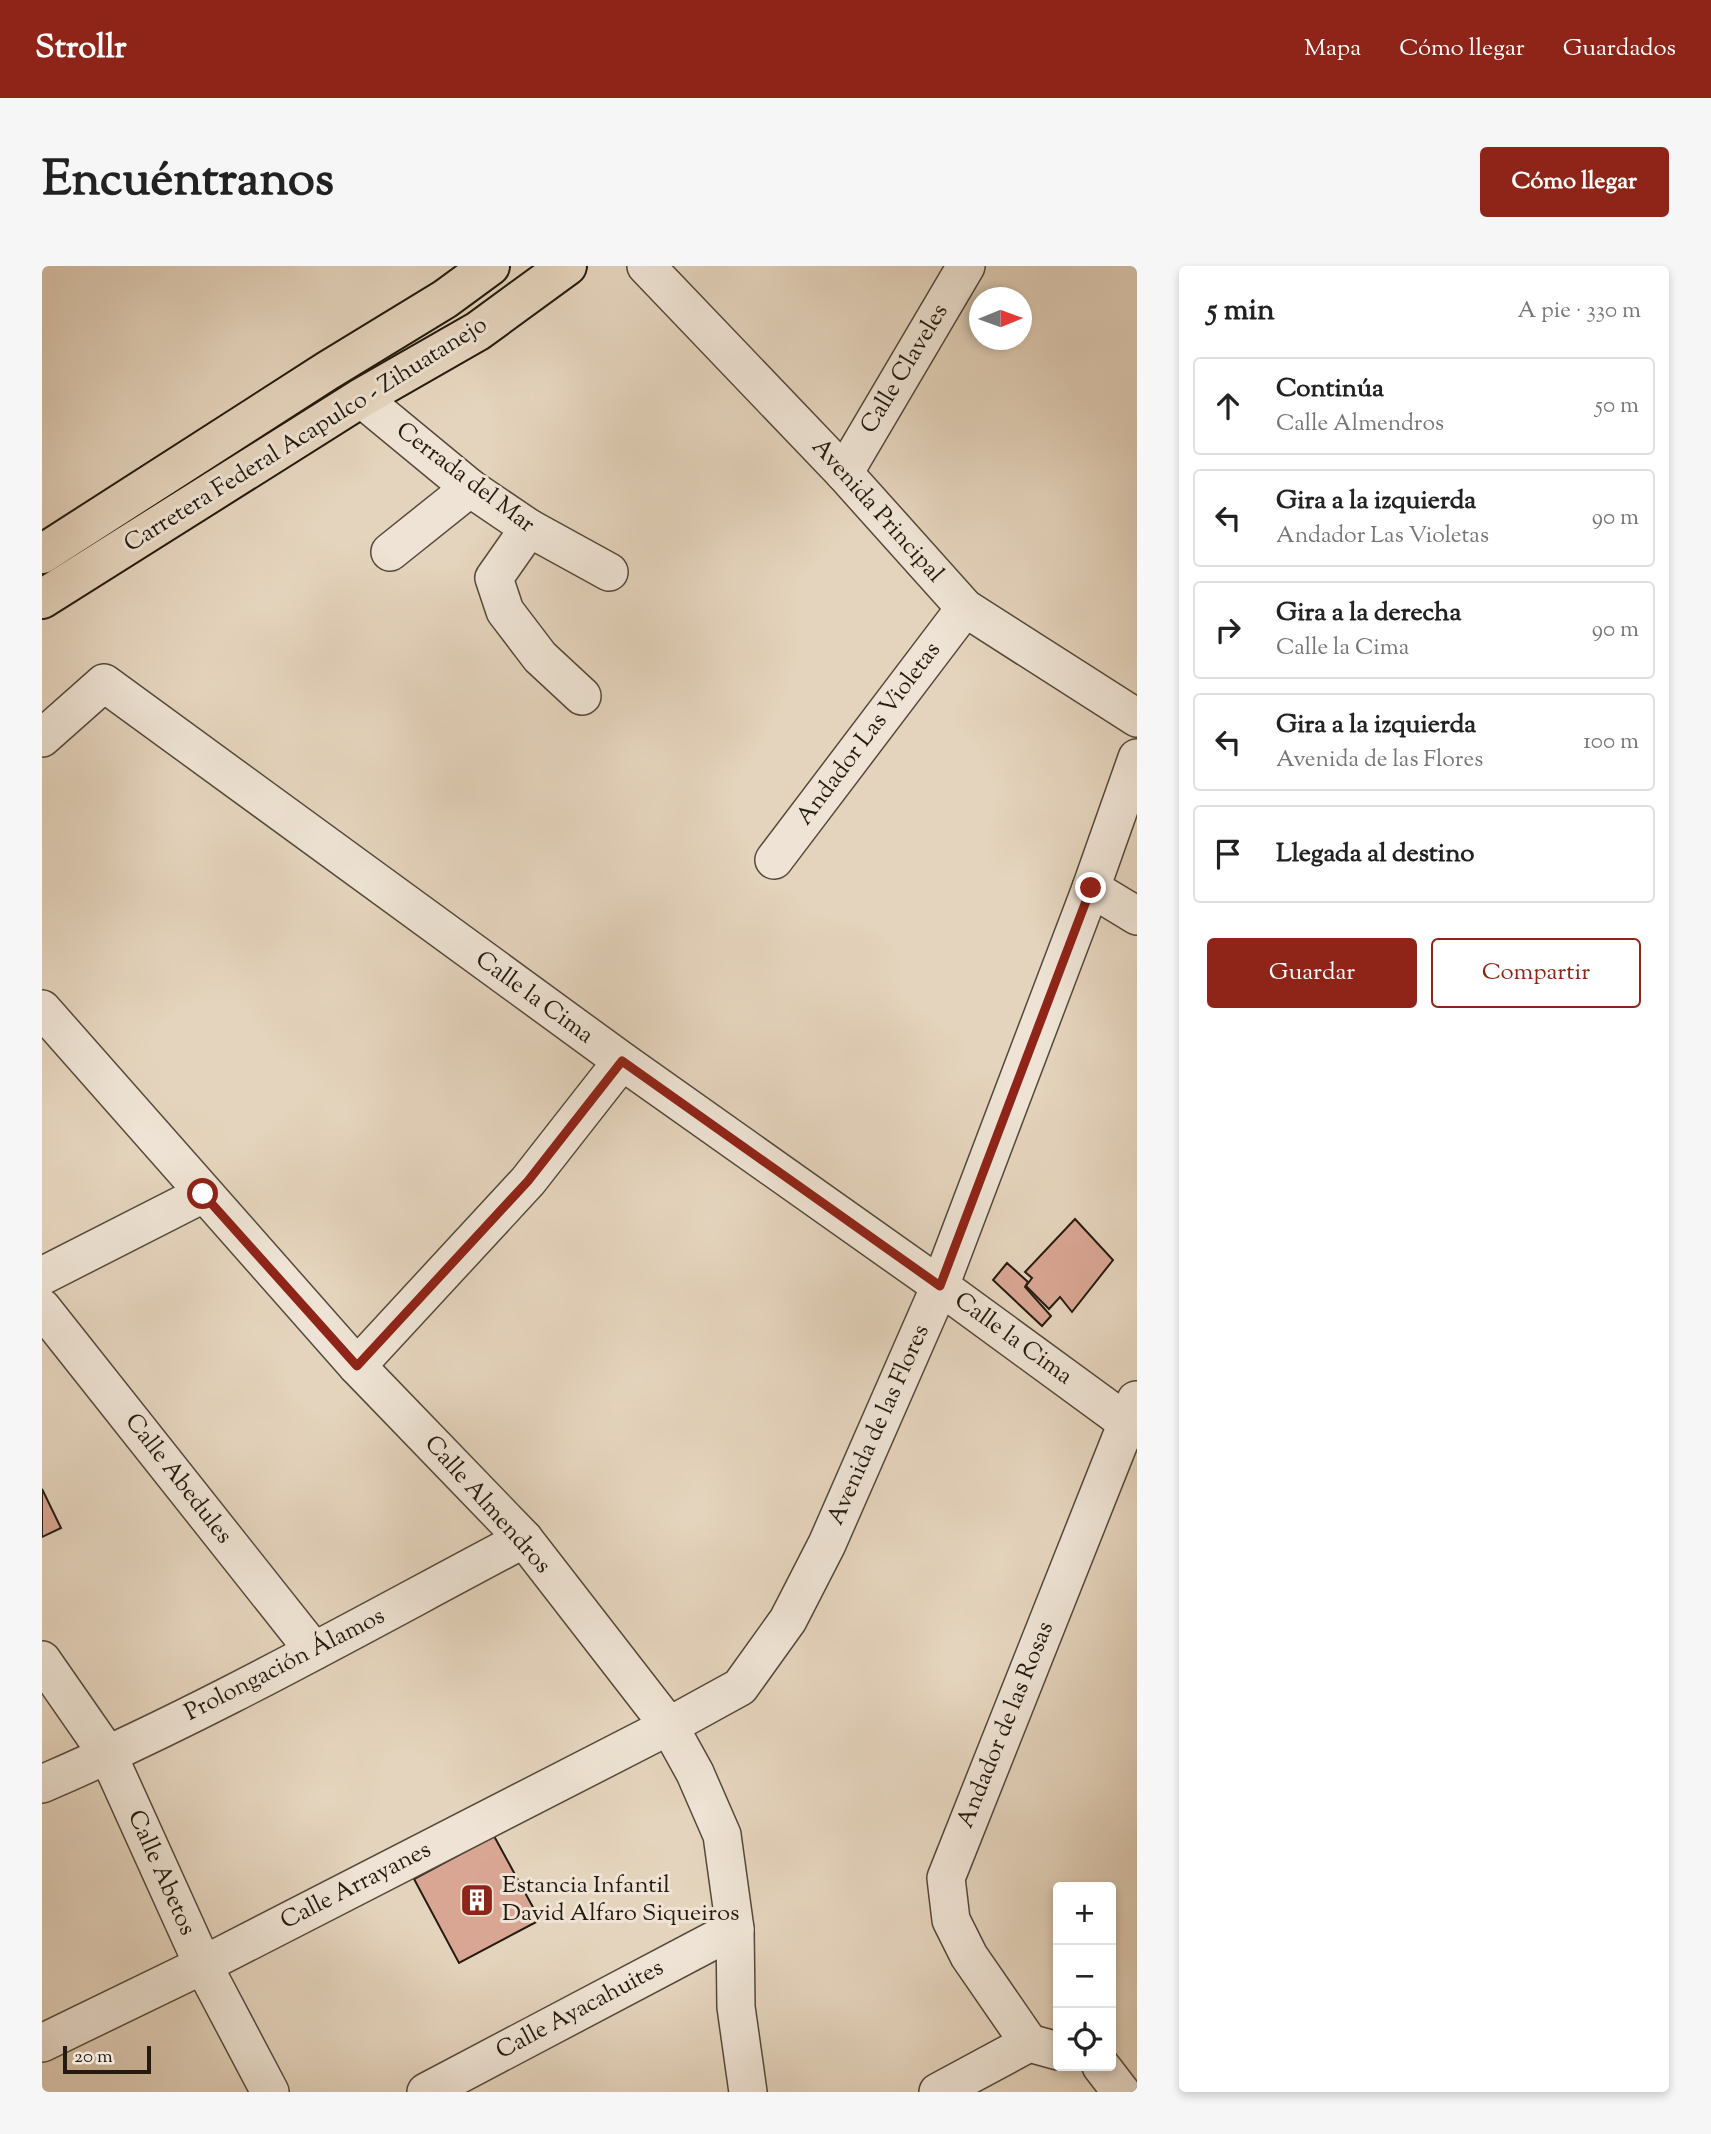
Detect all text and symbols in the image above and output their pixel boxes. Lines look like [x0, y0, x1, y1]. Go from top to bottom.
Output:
text: Strollr [35, 25, 127, 73]
text: Mapa [1304, 32, 1361, 66]
text: Cómo llegar [1399, 32, 1525, 66]
text: Guardados [1563, 32, 1676, 66]
text: Encuéntranos [42, 147, 334, 217]
button: Cómo llegar [1480, 147, 1669, 217]
north arrow [969, 287, 1032, 350]
text: 5 min [1207, 290, 1275, 333]
text: A pie · 330 m [1517, 295, 1641, 328]
street label: Calle Claveles [853, 298, 957, 440]
street label: Carretera Federal Acapulco - Zihuatanejo [118, 309, 494, 561]
text: Continúa [1276, 371, 1384, 408]
icon: ahead [1209, 387, 1247, 425]
text: 50 m [1595, 390, 1639, 423]
text: Calle Almendros [1276, 408, 1444, 441]
street label: Cerrada del Mar [388, 414, 542, 542]
street label: Avenida Principal [803, 431, 951, 591]
text: Gira a la izquierda [1276, 483, 1476, 520]
icon: left [1209, 499, 1247, 537]
text: 90 m [1592, 502, 1639, 535]
text: Andador Las Violetas [1276, 520, 1489, 553]
text: Gira a la derecha [1276, 595, 1461, 632]
icon: right [1209, 611, 1247, 649]
text: 90 m [1592, 614, 1639, 647]
text: Calle la Cima [1276, 632, 1409, 665]
street label: Andador Las Violetas [789, 635, 949, 833]
text: Gira a la izquierda [1276, 707, 1476, 744]
icon: left [1209, 723, 1247, 761]
text: 100 m [1583, 726, 1639, 759]
text: Avenida de las Flores [1276, 744, 1483, 777]
icon: arrive [1209, 835, 1247, 873]
text: Llegada al destino [1276, 836, 1474, 873]
route end [1075, 872, 1106, 903]
button: Guardar [1207, 938, 1417, 1008]
button: Compartir [1431, 938, 1641, 1008]
street label: Calle la Cima [468, 943, 600, 1053]
route start [187, 1178, 218, 1209]
street label: Calle la Cima [947, 1284, 1079, 1394]
street label: Avenida de las Flores [819, 1319, 939, 1531]
street label: Calle Abedules [116, 1407, 240, 1551]
street label: Calle Almendros [416, 1428, 558, 1582]
street label: Prolongación Álamos [179, 1600, 391, 1730]
street label: Andador de las Rosas [949, 1617, 1063, 1833]
street label: Calle Abetos [118, 1805, 204, 1941]
street label: Calle Arrayanes [275, 1833, 437, 1939]
place label: Estancia Infantil David Alfaro Siqueiros [502, 1869, 740, 1931]
building icon: Estancia Infantil David Alfaro Siqueiros [458, 1881, 496, 1919]
map controls [1053, 1882, 1116, 2071]
button: + [1053, 1882, 1116, 1945]
button: − [1053, 1945, 1116, 2008]
street label: Calle Ayacahuites [490, 1951, 670, 2069]
button: locate [1053, 2008, 1116, 2071]
scale bar [63, 2043, 150, 2075]
text: 20 m [74, 2044, 113, 2071]

